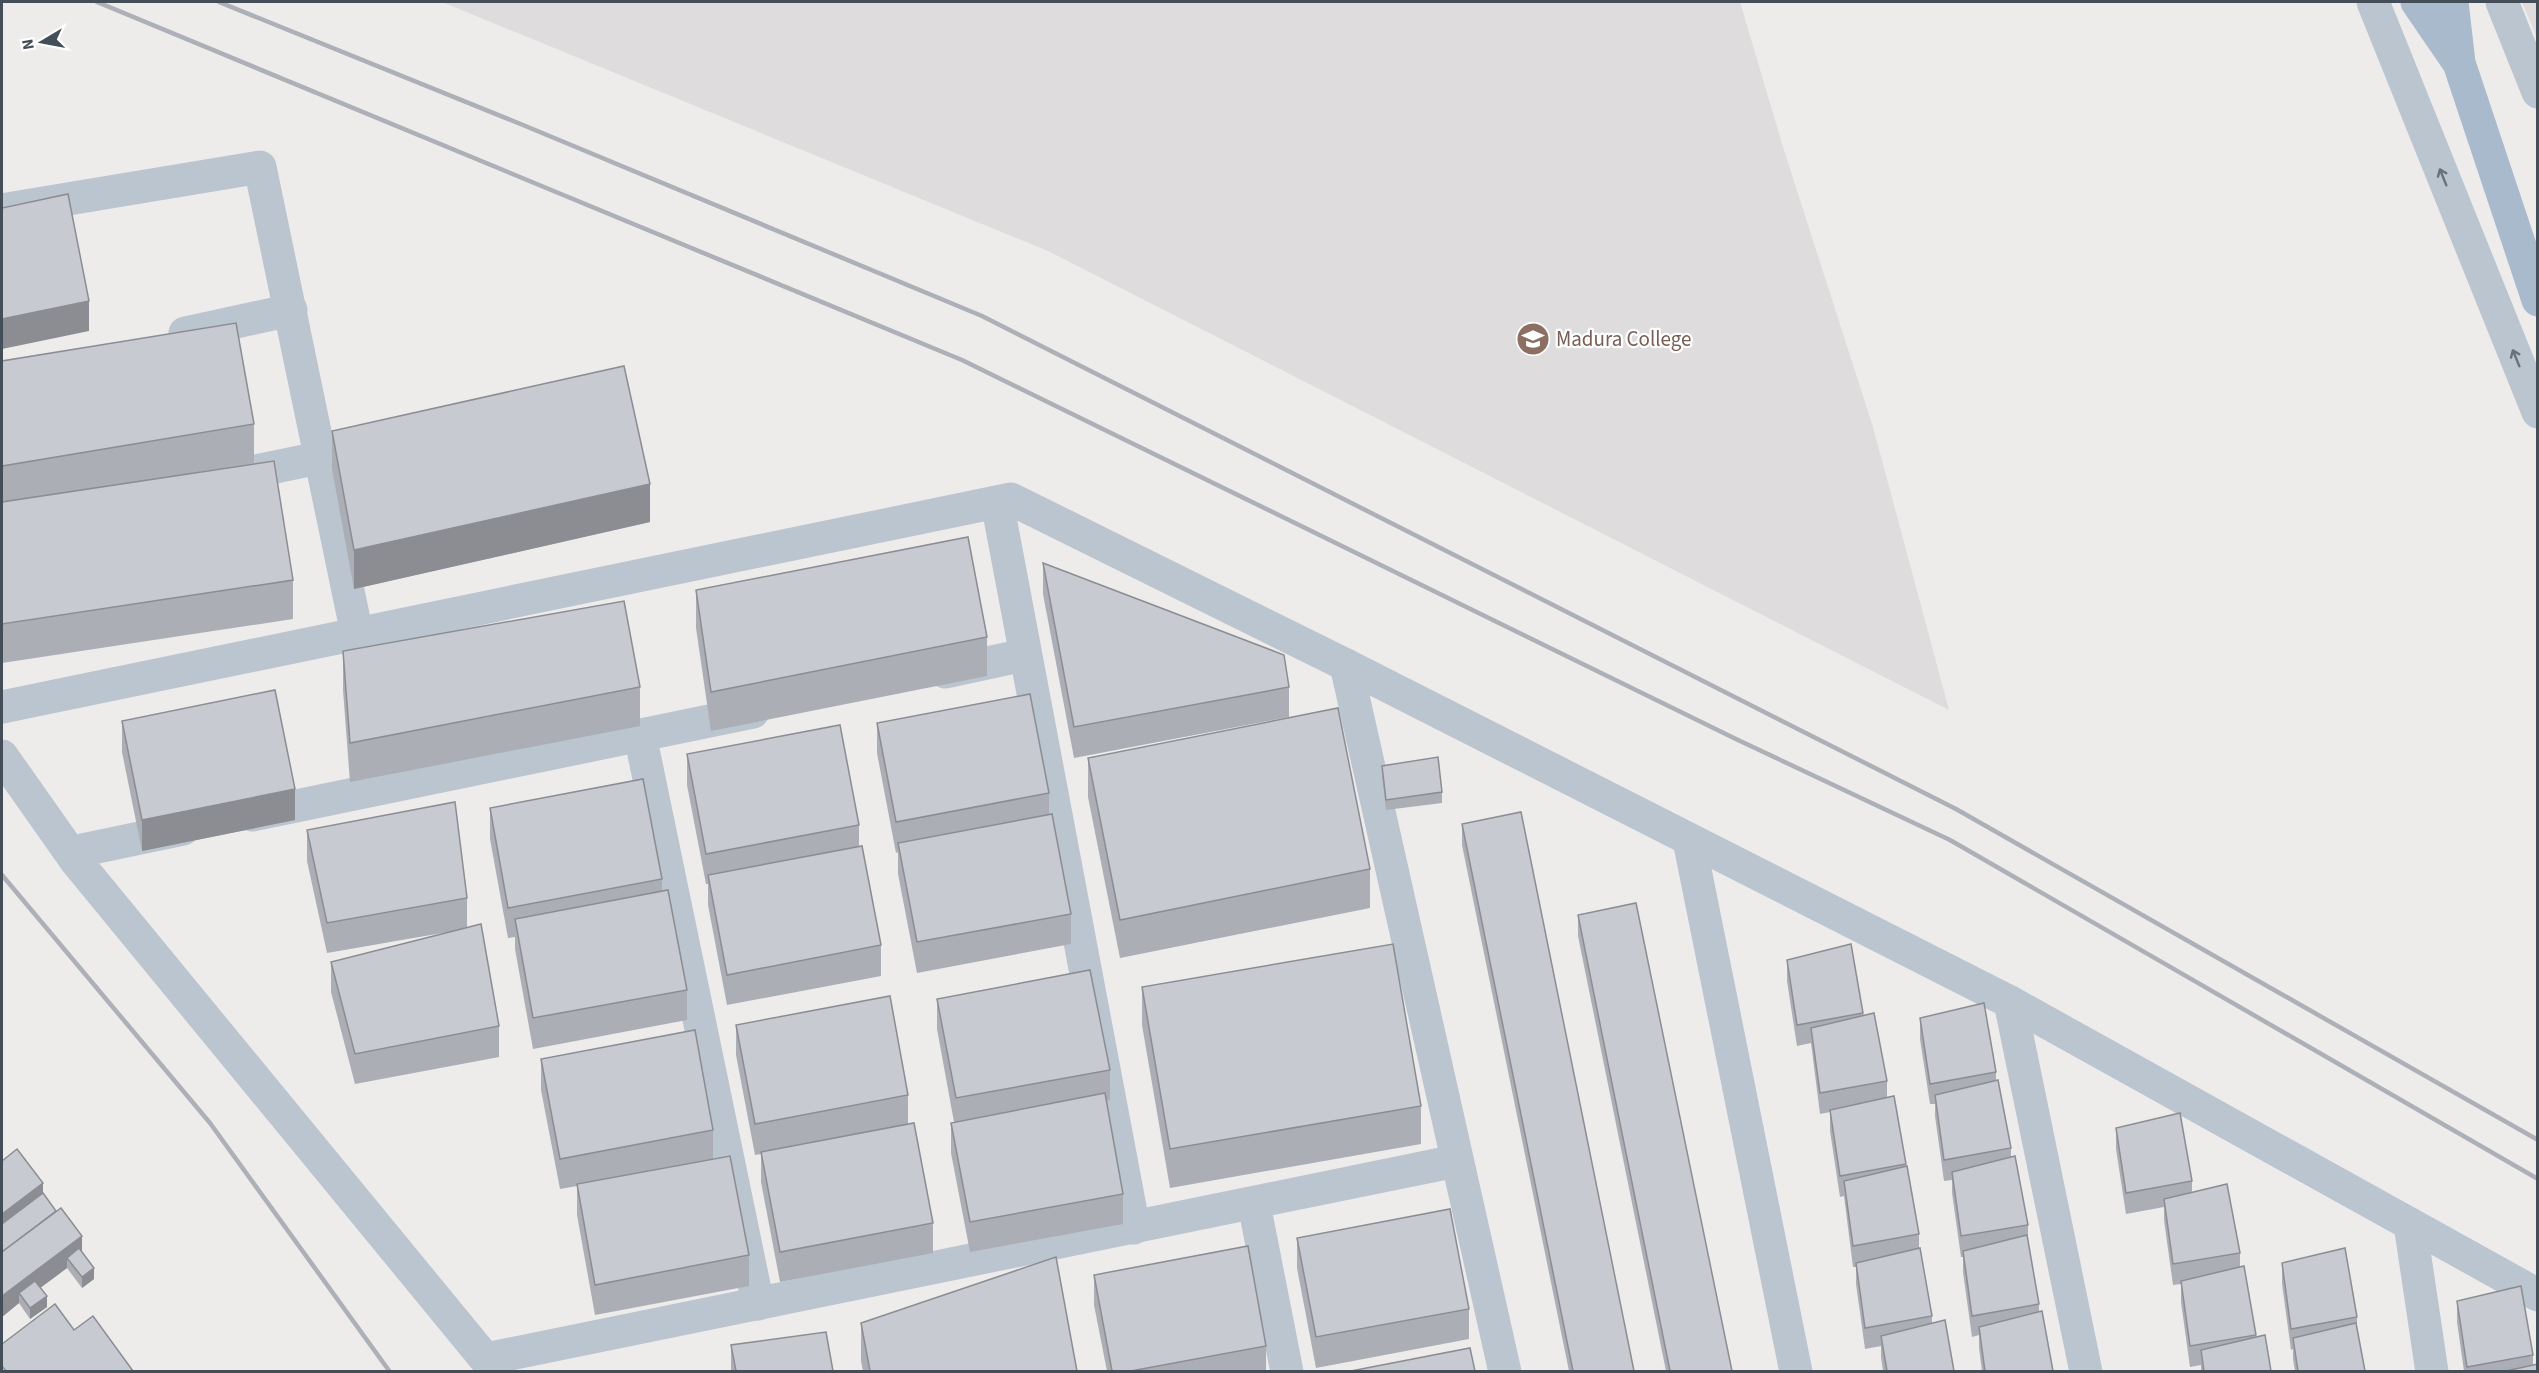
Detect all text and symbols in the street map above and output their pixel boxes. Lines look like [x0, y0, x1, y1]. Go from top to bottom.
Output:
north arrow [12, 12, 72, 72]
text: N [16, 37, 40, 52]
one-way arrow [2437, 168, 2448, 186]
school or university icon: Madura College [1515, 321, 1551, 357]
place label: Madura College [1556, 324, 1692, 354]
one-way arrow [2510, 349, 2521, 367]

